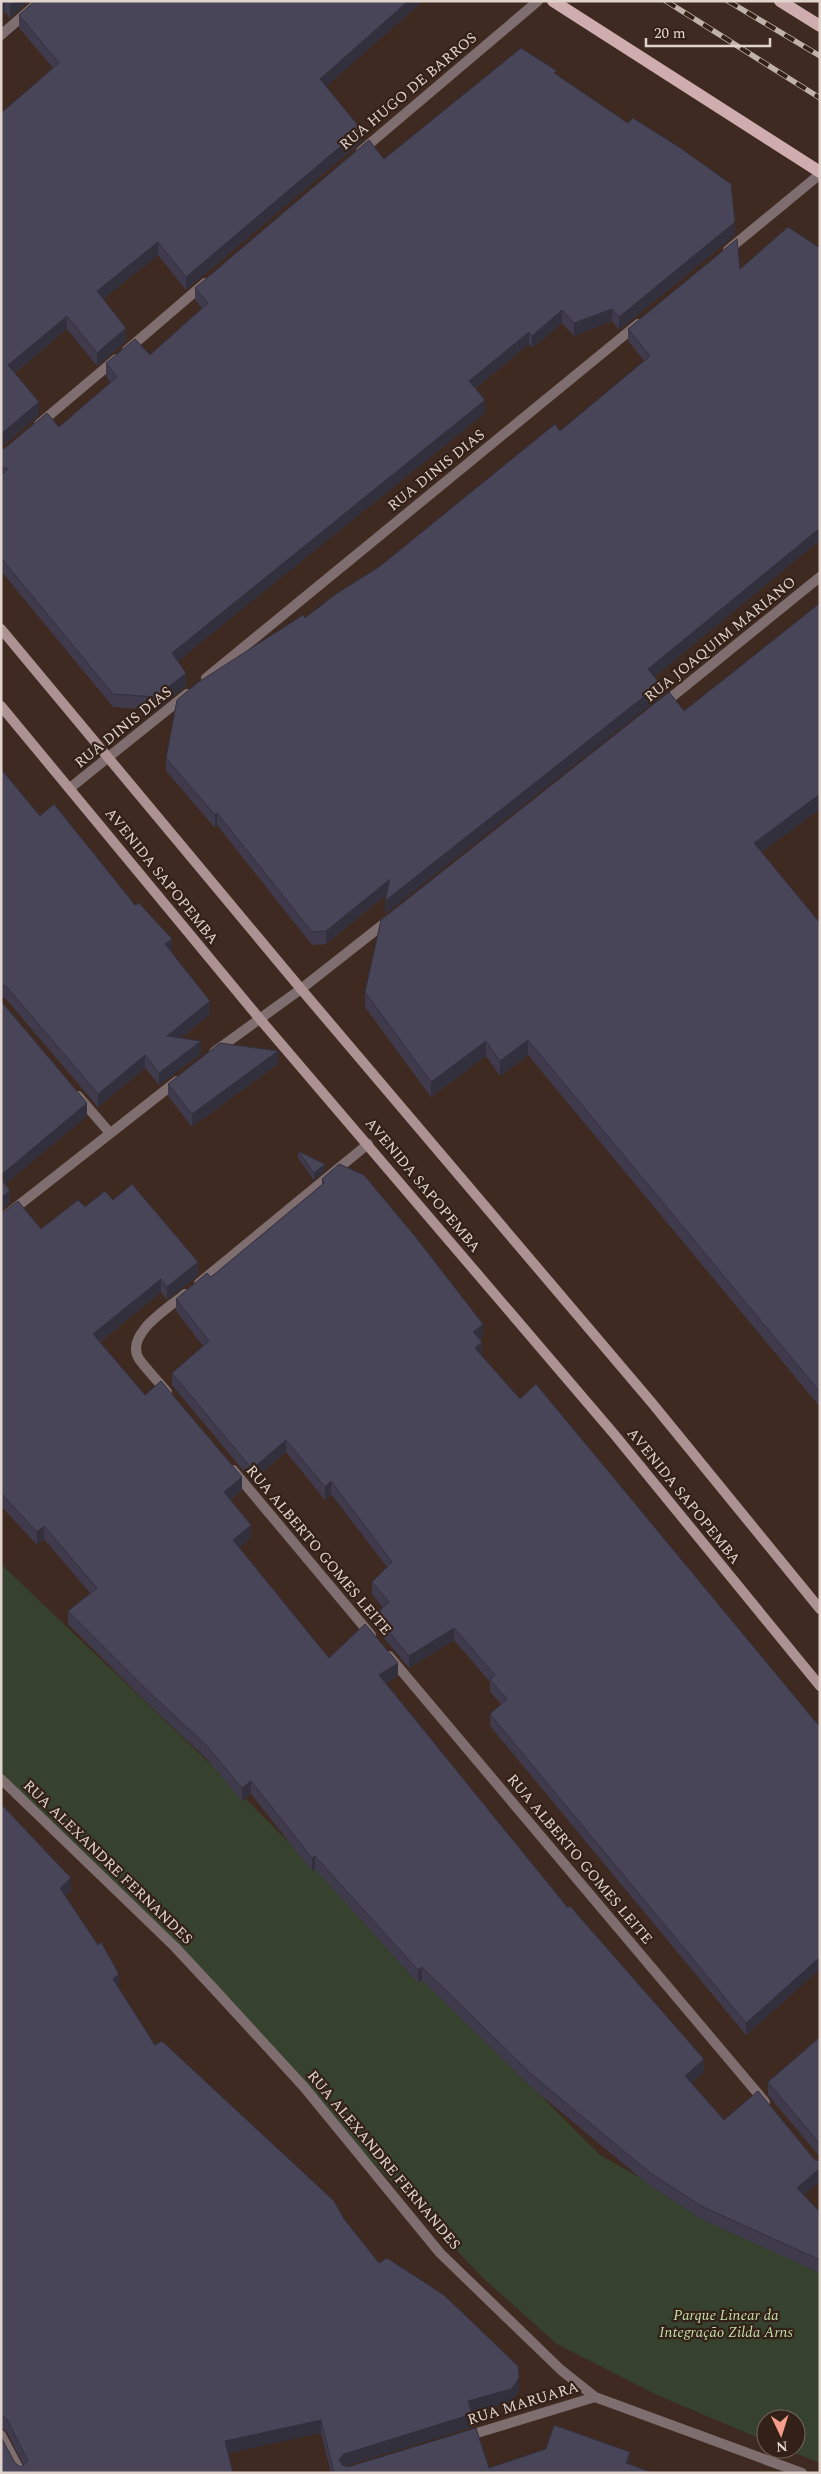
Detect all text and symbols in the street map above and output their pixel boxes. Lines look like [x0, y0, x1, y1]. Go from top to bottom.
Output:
scale bar [646, 15, 770, 47]
text: 20 m [654, 22, 686, 45]
street label: RUA HUGO DE BARROS [334, 27, 482, 156]
street label: RUA DINIS DIAS [383, 424, 490, 517]
street label: RUA JOAQUIM MARIANO [640, 571, 801, 708]
street label: RUA DINIS DIAS [70, 681, 177, 774]
street label: AVENIDA SAPOPEMBA [99, 803, 224, 950]
street label: AVENIDA SAPOPEMBA [359, 1113, 486, 1258]
street label: AVENIDA SAPOPEMBA [621, 1423, 746, 1570]
street label: RUA ALBERTO GOMES LEITE [240, 1460, 397, 1641]
street label: RUA ALBERTO GOMES LEITE [501, 1769, 658, 1950]
street label: RUA ALEXANDRE FERNANDES [18, 1775, 198, 1950]
street label: RUA ALEXANDRE FERNANDES [301, 2065, 466, 2255]
park label: Parque Linear da Integração Zilda Arns [659, 2304, 794, 2344]
street label: RUA MARUARA [465, 2376, 582, 2431]
north arrow [756, 2409, 806, 2459]
text: N [775, 2436, 788, 2457]

